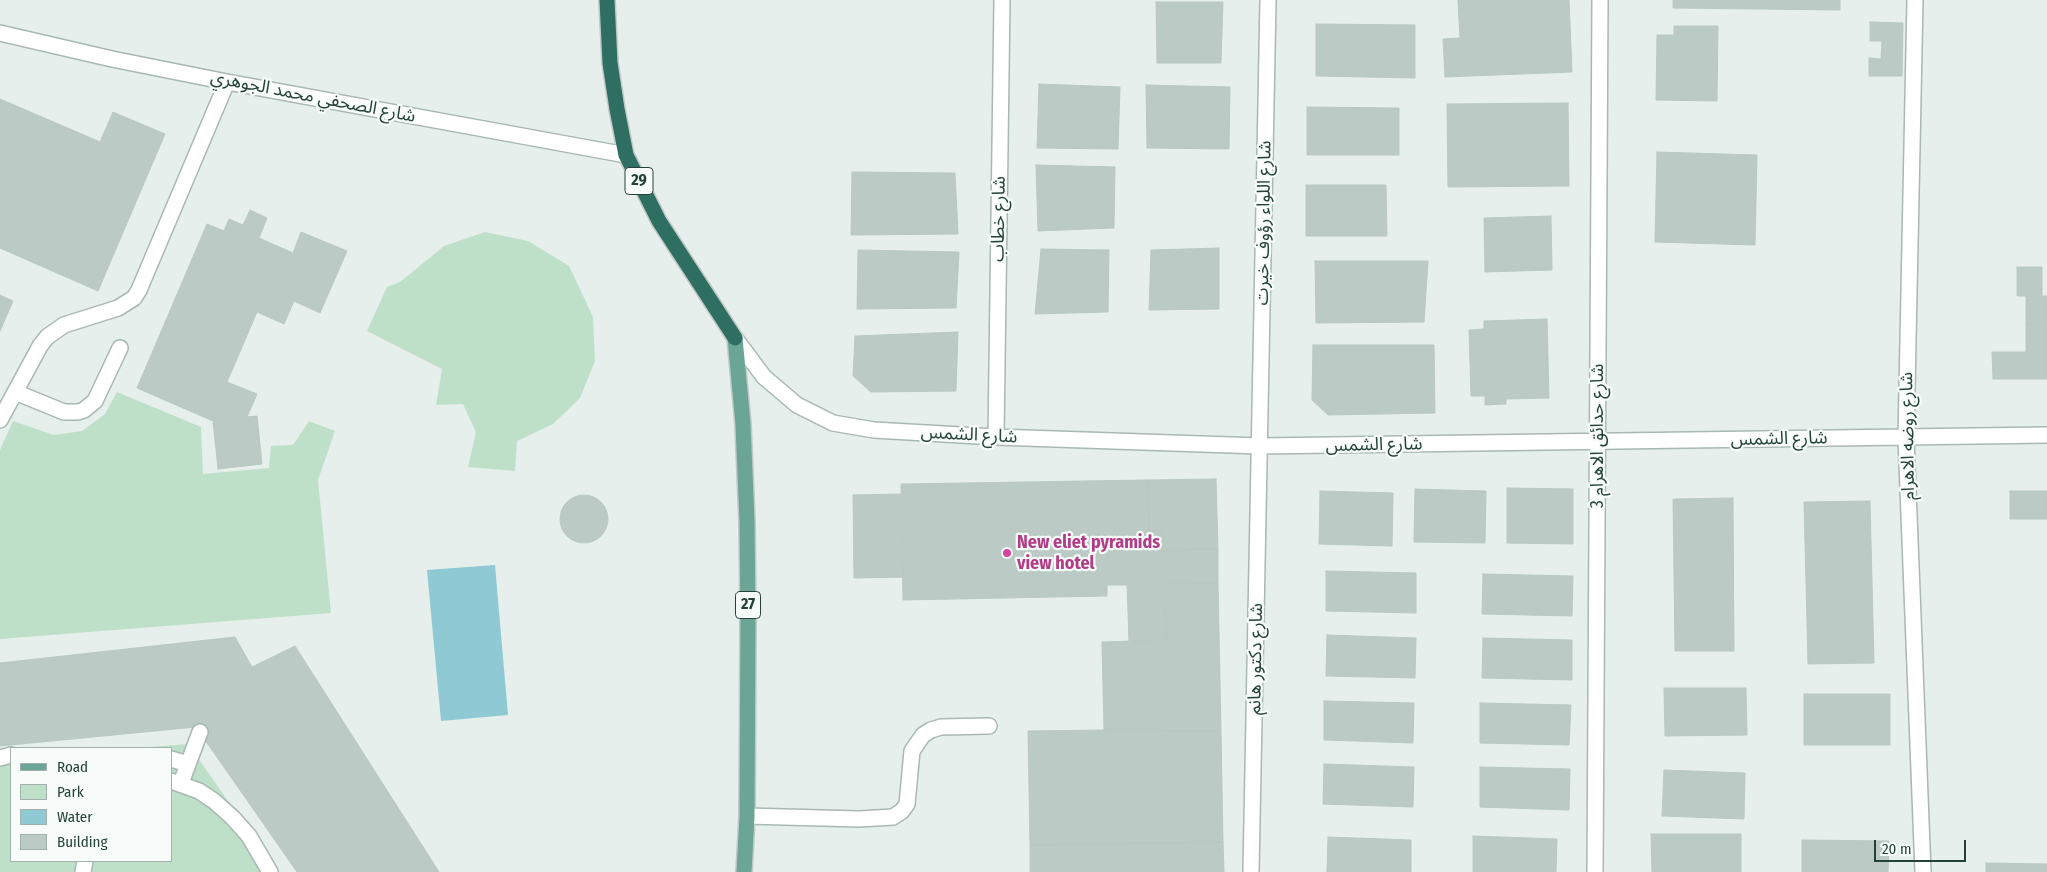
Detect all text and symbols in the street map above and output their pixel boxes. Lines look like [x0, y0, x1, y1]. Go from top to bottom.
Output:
street label: شارع الصحفي محمد الجوهري [209, 67, 417, 127]
street label: شارع اللواء رؤوف خيرت [1252, 140, 1276, 306]
road number: 29 [625, 168, 653, 195]
street label: شارع خطاب [987, 176, 1011, 262]
street label: شارع حدائق الاهرام 3 [1587, 364, 1609, 508]
street label: شارع روضه الاهرام [1896, 372, 1920, 500]
street label: شارع الشمس [920, 422, 1018, 448]
street label: شارع الشمس [1730, 427, 1828, 451]
street label: شارع الشمس [1325, 433, 1423, 457]
place label: New eliet pyramids view hotel [1017, 532, 1160, 574]
marker: New eliet pyramids view hotel [1001, 547, 1013, 559]
road number: 27 [736, 592, 760, 618]
street label: شارع دكتور هانم [1244, 603, 1268, 715]
legend [10, 747, 172, 862]
text: Road [57, 758, 88, 776]
text: Park [57, 783, 84, 801]
text: Water [57, 808, 92, 826]
scale bar [1877, 830, 1970, 862]
text: Building [57, 833, 108, 851]
text: 20 m [1882, 840, 1912, 858]

